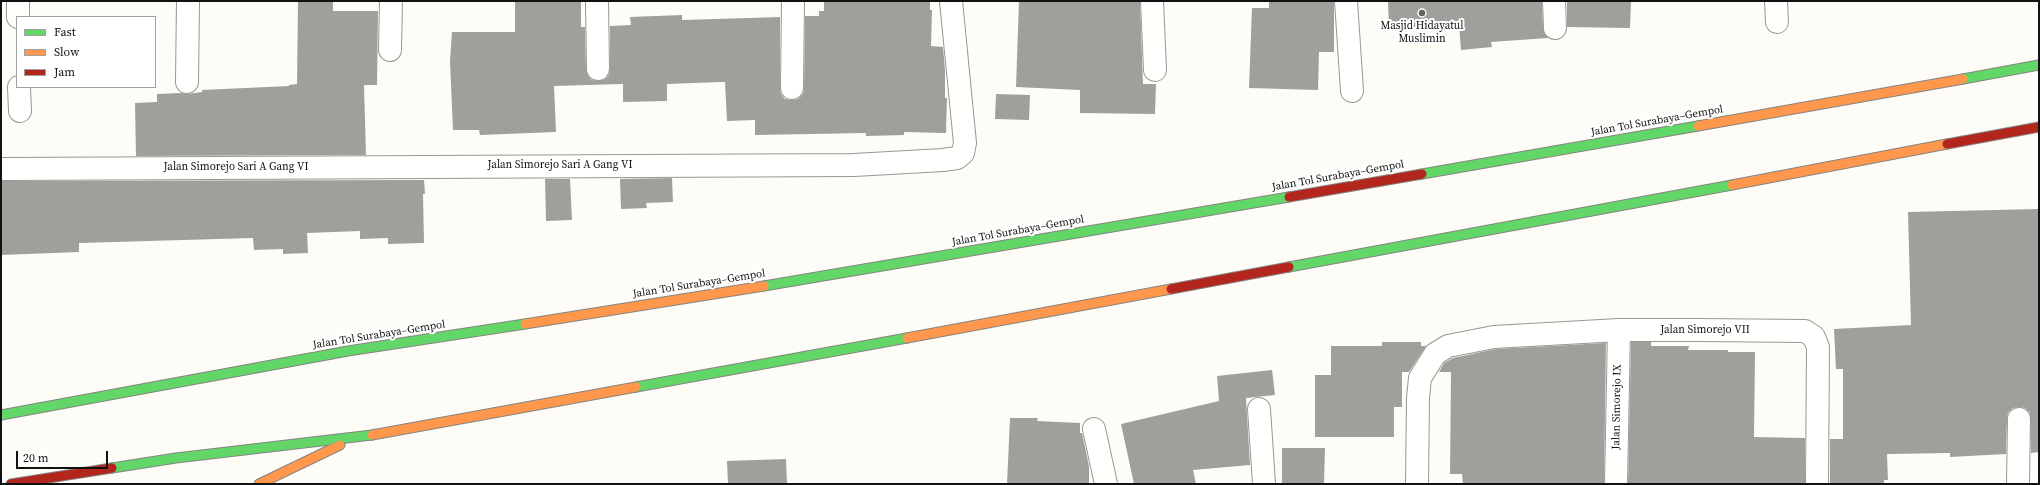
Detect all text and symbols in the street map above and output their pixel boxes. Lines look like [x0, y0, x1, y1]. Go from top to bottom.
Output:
marker: Masjid Hidayatul Muslimin [1417, 8, 1427, 18]
legend [16, 16, 156, 88]
place label: Masjid Hidayatul Muslimin [1380, 19, 1464, 45]
text: Fast [54, 24, 76, 40]
text: Slow [54, 44, 79, 60]
text: Jam [54, 64, 75, 80]
street label: Jalan Tol Surabaya–Gempol [1590, 103, 1724, 139]
street label: Jalan Simorejo Sari A Gang VI [487, 158, 633, 172]
street label: Jalan Tol Surabaya–Gempol [1271, 158, 1405, 194]
street label: Jalan Simorejo Sari A Gang VI [163, 160, 309, 174]
street label: Jalan Tol Surabaya–Gempol [951, 213, 1085, 249]
street label: Jalan Tol Surabaya–Gempol [632, 267, 766, 301]
street label: Jalan Tol Surabaya–Gempol [312, 318, 446, 352]
street label: Jalan Simorejo VII [1660, 323, 1750, 337]
street label: Jalan Simorejo IX [1610, 364, 1624, 450]
scale bar [18, 443, 110, 469]
text: 20 m [23, 450, 49, 466]

